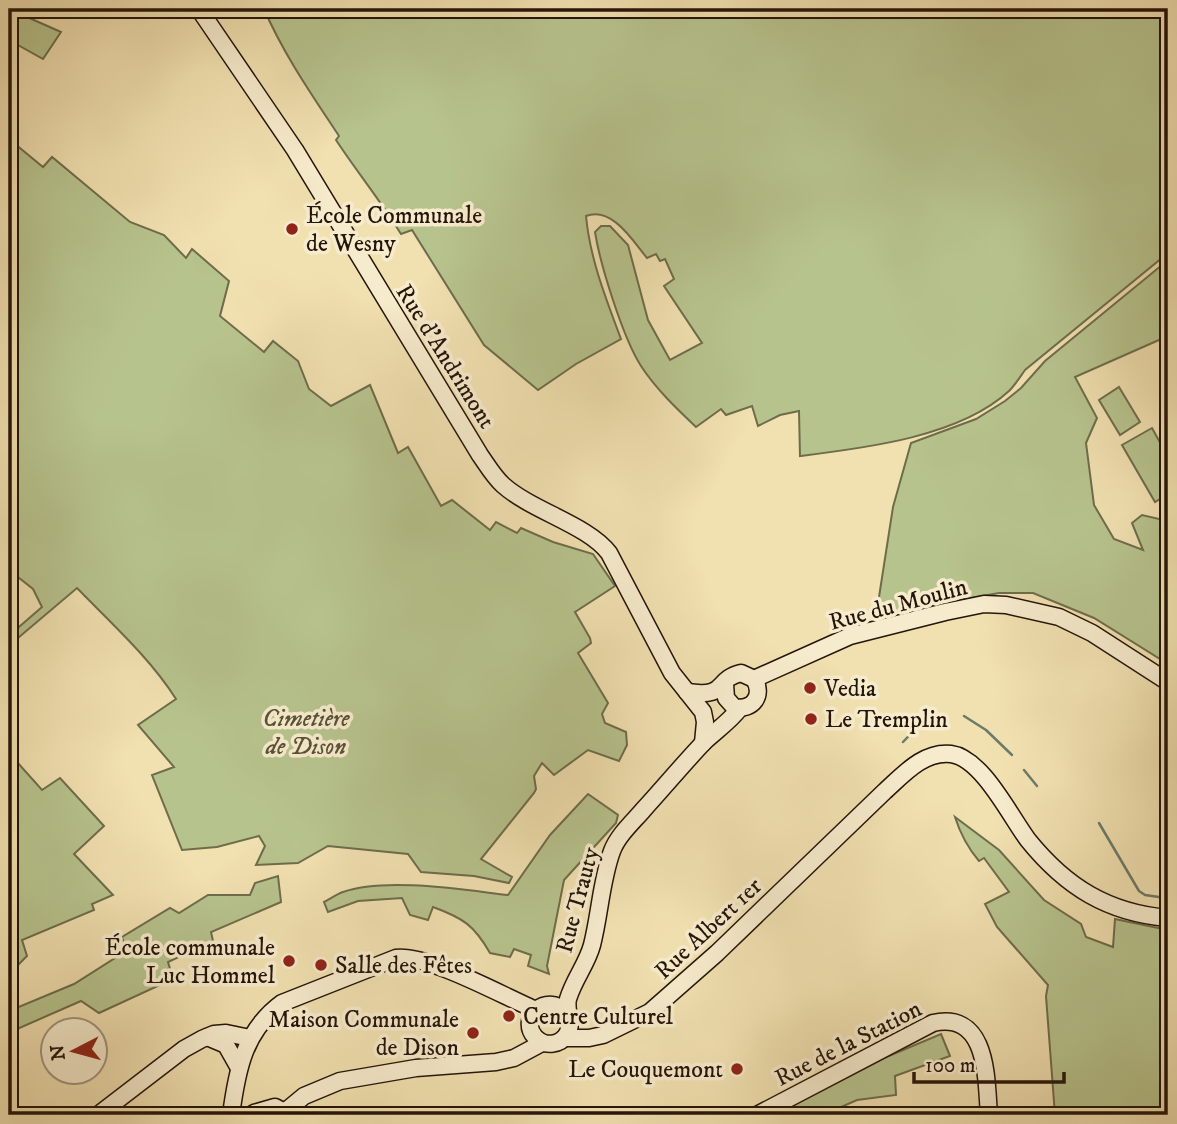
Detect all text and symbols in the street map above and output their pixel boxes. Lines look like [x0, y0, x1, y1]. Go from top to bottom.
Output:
place label: École Communale de Wesny [306, 201, 482, 259]
marker: École Communale de Wesny [284, 221, 300, 237]
street label: Rue d'Andrimont [389, 279, 502, 434]
street label: Rue du Moulin [826, 572, 971, 638]
place label: Vedia [823, 674, 877, 704]
marker: Vedia [802, 680, 818, 696]
park label: Cimetière de Dison [263, 704, 350, 762]
place label: Le Tremplin [825, 705, 948, 735]
marker: Le Tremplin [803, 711, 819, 727]
street label: Rue Trauty [549, 844, 607, 956]
street label: Rue Albert 1er [649, 871, 769, 986]
place label: École communale Luc Hommel [105, 933, 276, 991]
place label: Salle des Fêtes [335, 951, 472, 981]
marker: École communale Luc Hommel [281, 953, 297, 969]
marker: Salle des Fêtes [313, 957, 329, 973]
street label: Rue de la Station [770, 994, 927, 1094]
place label: Centre Culturel [523, 1002, 674, 1032]
place label: Maison Communale de Dison [268, 1005, 459, 1063]
marker: Centre Culturel [501, 1008, 517, 1024]
north arrow [38, 1016, 108, 1086]
marker: Maison Communale de Dison [465, 1025, 481, 1041]
scale bar [914, 1040, 1065, 1084]
text: N [46, 1043, 71, 1062]
text: 100 m [925, 1053, 976, 1079]
place label: Le Couquemont [568, 1055, 723, 1085]
marker: Le Couquemont [729, 1061, 745, 1077]

